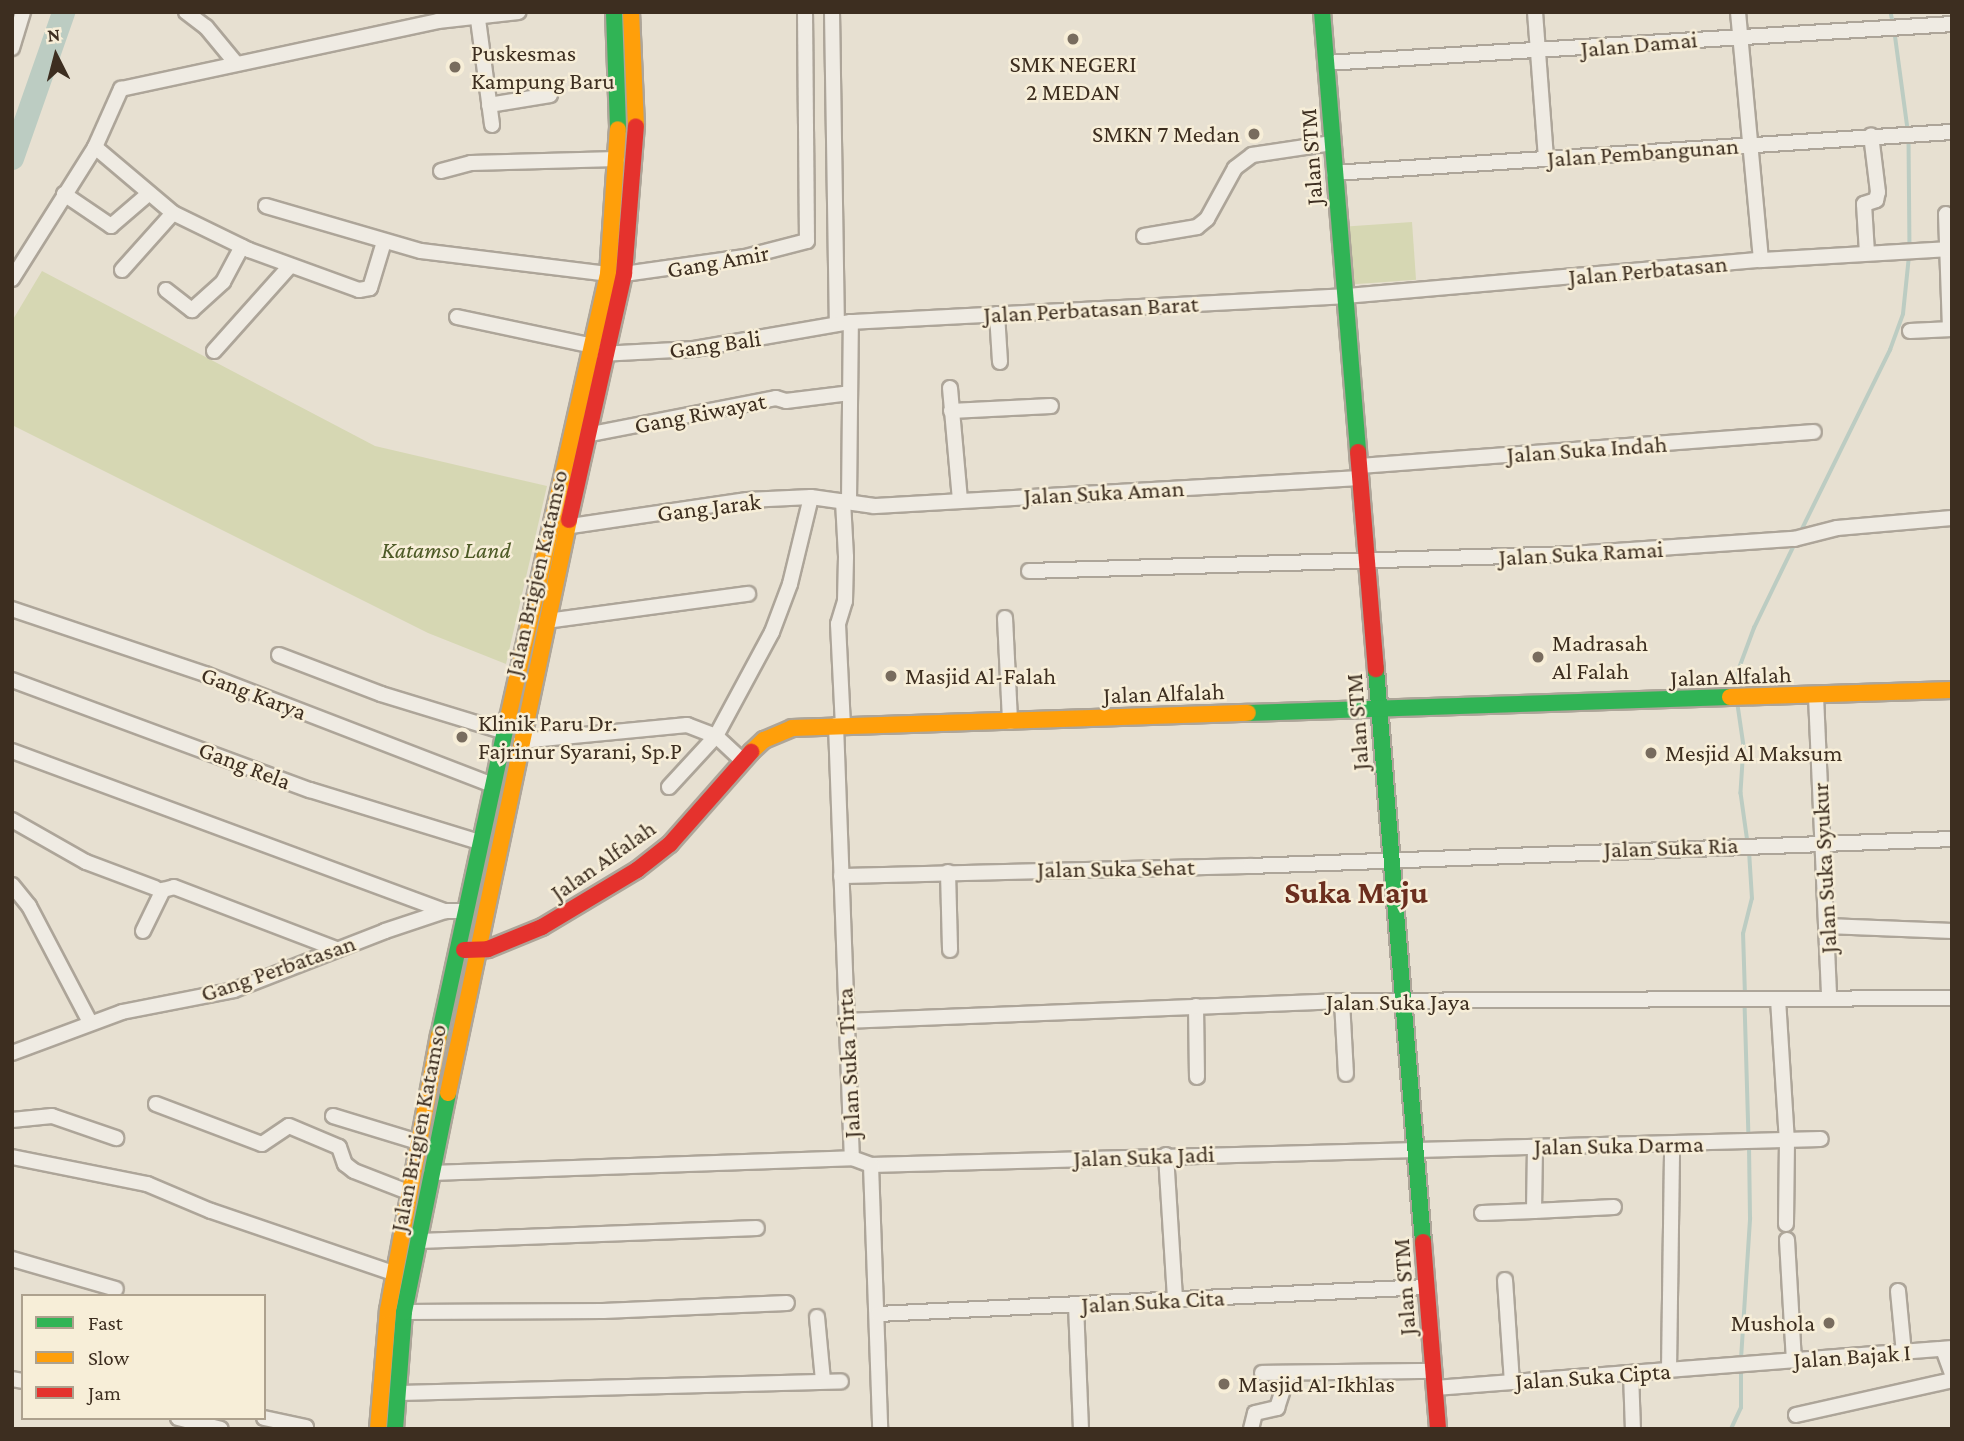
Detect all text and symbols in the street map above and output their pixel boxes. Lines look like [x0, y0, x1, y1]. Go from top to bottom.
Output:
north arrow [21, 21, 91, 91]
text: N [46, 23, 61, 46]
street label: Jalan Damai [1580, 25, 1698, 63]
marker: SMK NEGERI 2 MEDAN [1065, 31, 1081, 47]
place label: Puskesmas Kampung Baru [471, 39, 615, 95]
place label: SMK NEGERI 2 MEDAN [1010, 50, 1136, 106]
marker: Puskesmas Kampung Baru [445, 57, 465, 77]
street label: Jalan STM [1293, 108, 1329, 206]
place label: SMKN 7 Medan [1092, 120, 1240, 148]
marker: SMKN 7 Medan [1246, 126, 1262, 142]
street label: Jalan Pembangunan [1546, 131, 1740, 173]
street label: Gang Amir [665, 238, 771, 284]
street label: Jalan Perbatasan [1567, 249, 1729, 291]
street label: Jalan Perbatasan Barat [983, 289, 1199, 329]
street label: Gang Bali [667, 323, 763, 365]
street label: Gang Riwayat [632, 386, 768, 440]
street label: Jalan Suka Indah [1506, 429, 1668, 469]
street label: Jalan Brigjen Katamso [498, 467, 574, 679]
street label: Jalan Suka Aman [1023, 473, 1185, 511]
street label: Gang Jarak [656, 486, 762, 528]
street label: Jalan Suka Ramai [1498, 534, 1664, 572]
park label: Katamso Land [381, 536, 511, 564]
place label: Madrasah Al Falah [1552, 629, 1648, 685]
marker: Madrasah Al Falah [1530, 649, 1546, 665]
street label: Jalan Alfalah [1670, 659, 1792, 693]
street label: Gang Karya [197, 660, 311, 726]
place label: Masjid Al-Falah [905, 662, 1056, 690]
marker: Masjid Al-Falah [883, 668, 899, 684]
street label: Jalan STM [1339, 673, 1375, 771]
street label: Jalan Alfalah [1103, 676, 1225, 710]
place label: Klinik Paru Dr. Fajrinur Syarani, Sp.P [478, 709, 682, 765]
marker: Klinik Paru Dr. Fajrinur Syarani, Sp.P [452, 727, 472, 747]
street label: Gang Rela [195, 734, 295, 796]
place label: Mesjid Al Maksum [1665, 739, 1842, 767]
marker: Mesjid Al Maksum [1643, 745, 1659, 761]
street label: Jalan Suka Syukur [1805, 782, 1843, 954]
street label: Jalan Alfalah [545, 813, 661, 907]
street label: Jalan Suka Ria [1603, 830, 1739, 864]
street label: Jalan Suka Sehat [1037, 852, 1195, 884]
district label: Suka Maju [1284, 873, 1428, 911]
street label: Gang Perbatasan [197, 928, 359, 1008]
street label: Jalan Suka Tirta [830, 987, 866, 1139]
street label: Jalan Suka Jaya [1326, 988, 1470, 1016]
street label: Jalan Brigjen Katamso [384, 1022, 452, 1234]
street label: Jalan Suka Darma [1534, 1129, 1704, 1161]
street label: Jalan Suka Jadi [1073, 1139, 1215, 1173]
street label: Jalan STM [1386, 1238, 1422, 1336]
street label: Jalan Suka Cita [1081, 1283, 1225, 1319]
legend [21, 1294, 266, 1420]
place label: Mushola [1731, 1309, 1815, 1337]
text: Fast [88, 1311, 123, 1335]
marker: Mushola [1821, 1315, 1837, 1331]
street label: Jalan Bajak I [1792, 1338, 1912, 1374]
text: Slow [88, 1346, 129, 1370]
street label: Jalan Suka Cipta [1514, 1356, 1672, 1396]
place label: Masjid Al-Ikhlas [1238, 1370, 1395, 1398]
marker: Masjid Al-Ikhlas [1216, 1376, 1232, 1392]
text: Jam [88, 1381, 121, 1405]

